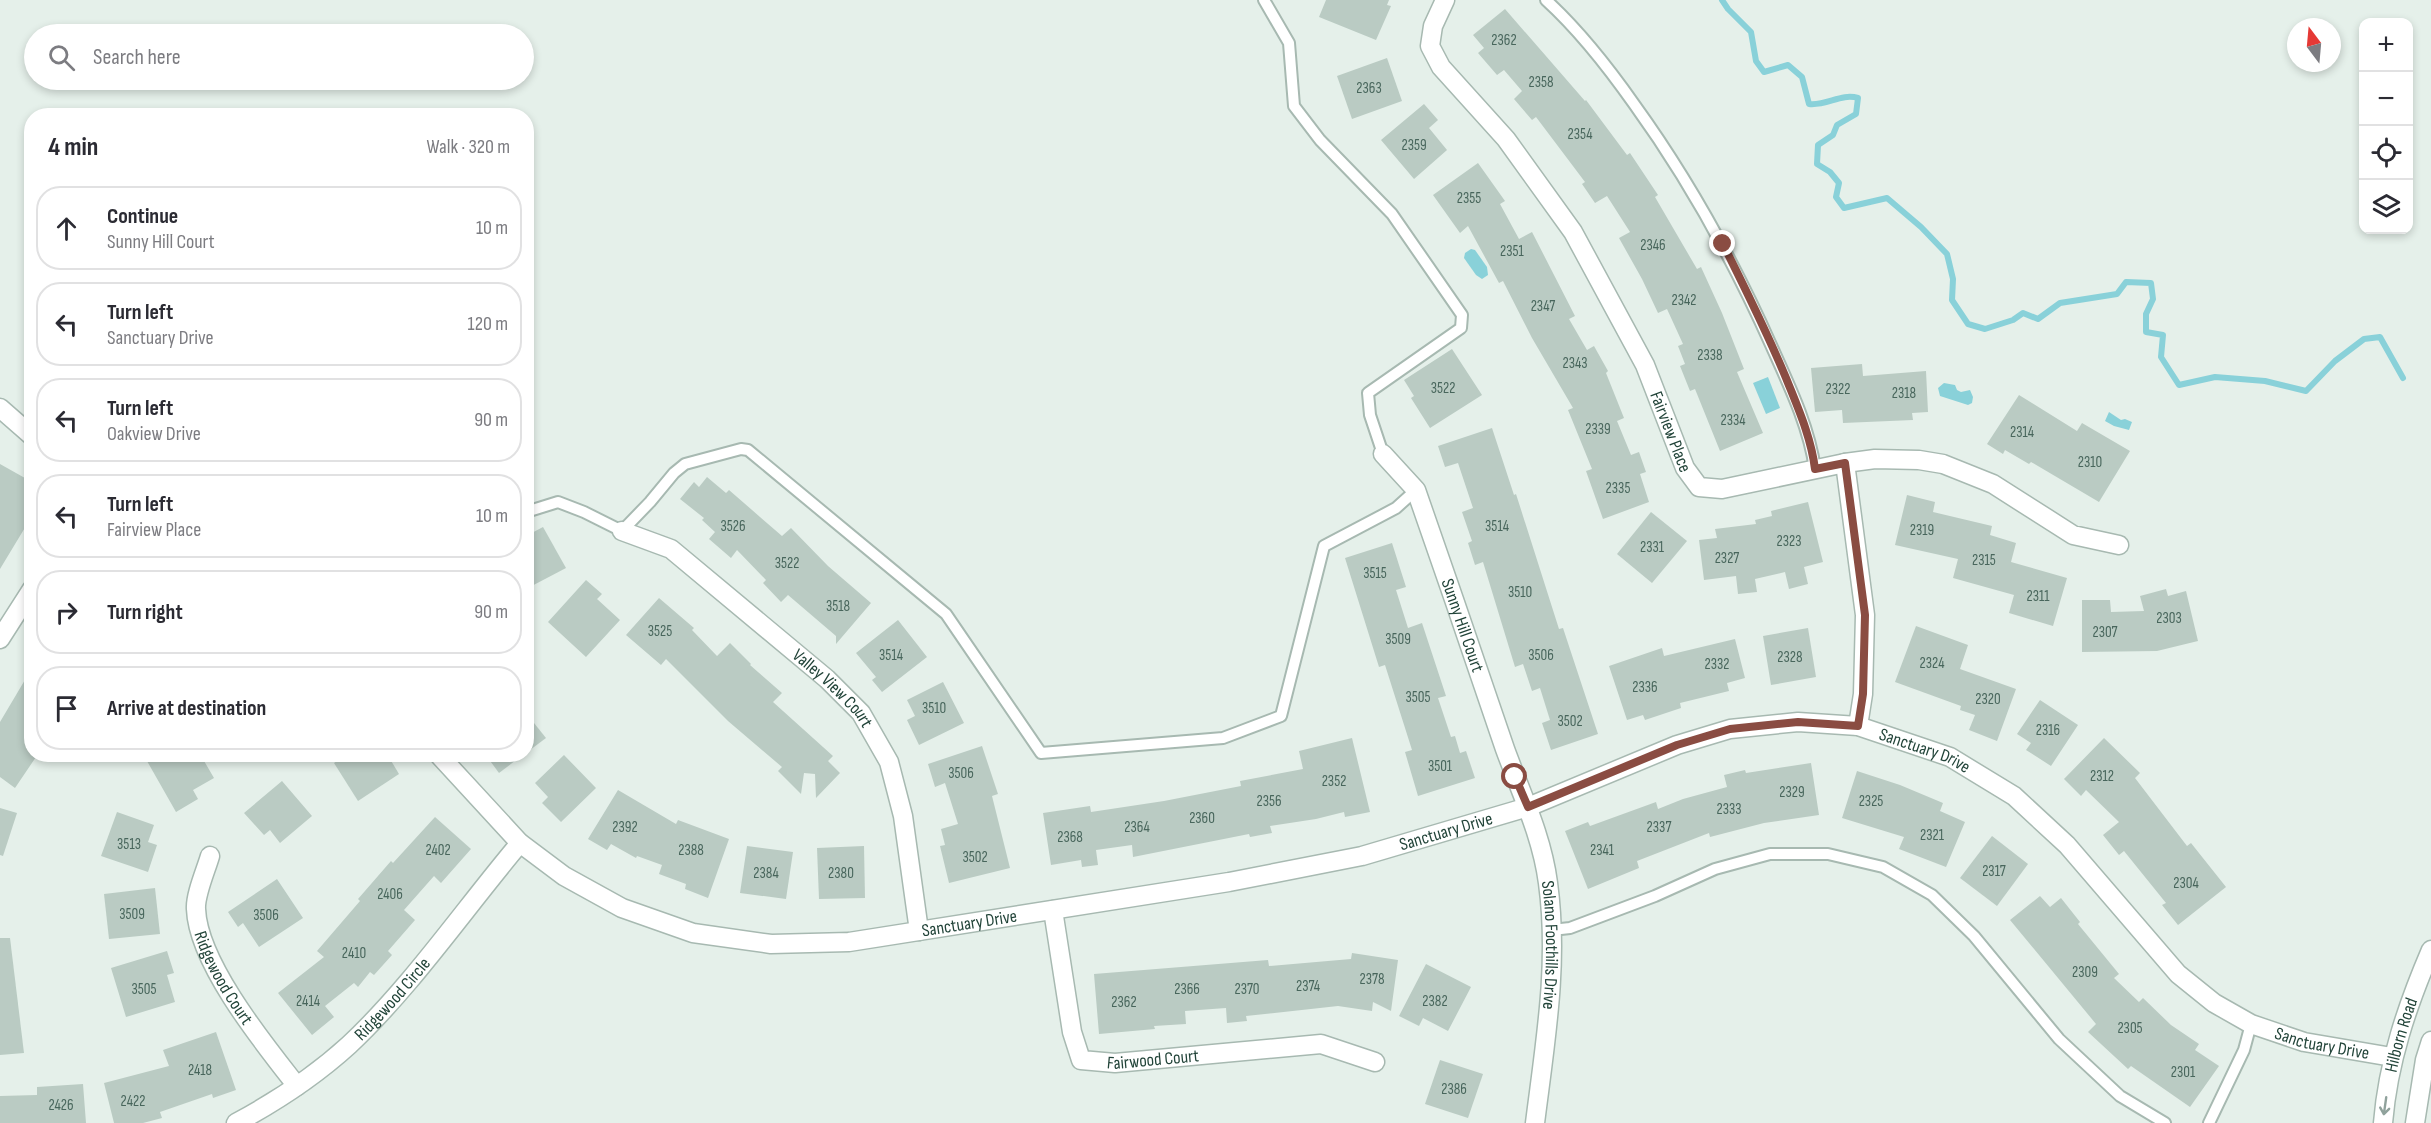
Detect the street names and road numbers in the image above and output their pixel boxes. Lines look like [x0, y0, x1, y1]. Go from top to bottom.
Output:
street label: Fairview Place [1645, 389, 1696, 475]
street label: Sunny Hill Court [1437, 576, 1488, 675]
street label: Valley View Court [788, 645, 877, 732]
street label: Sanctuary Drive [1876, 724, 1974, 778]
street label: Sanctuary Drive [1397, 808, 1495, 855]
street label: Solano Foothills Drive [1537, 879, 1562, 1010]
street label: Sanctuary Drive [920, 906, 1018, 941]
street label: Ridgewood Court [189, 929, 257, 1029]
street label: Ridgewood Circle [350, 954, 435, 1045]
street label: Hilborn Road [2381, 995, 2422, 1074]
street label: Sanctuary Drive [2272, 1023, 2371, 1064]
street label: Fairwood Court [1106, 1045, 1200, 1074]

